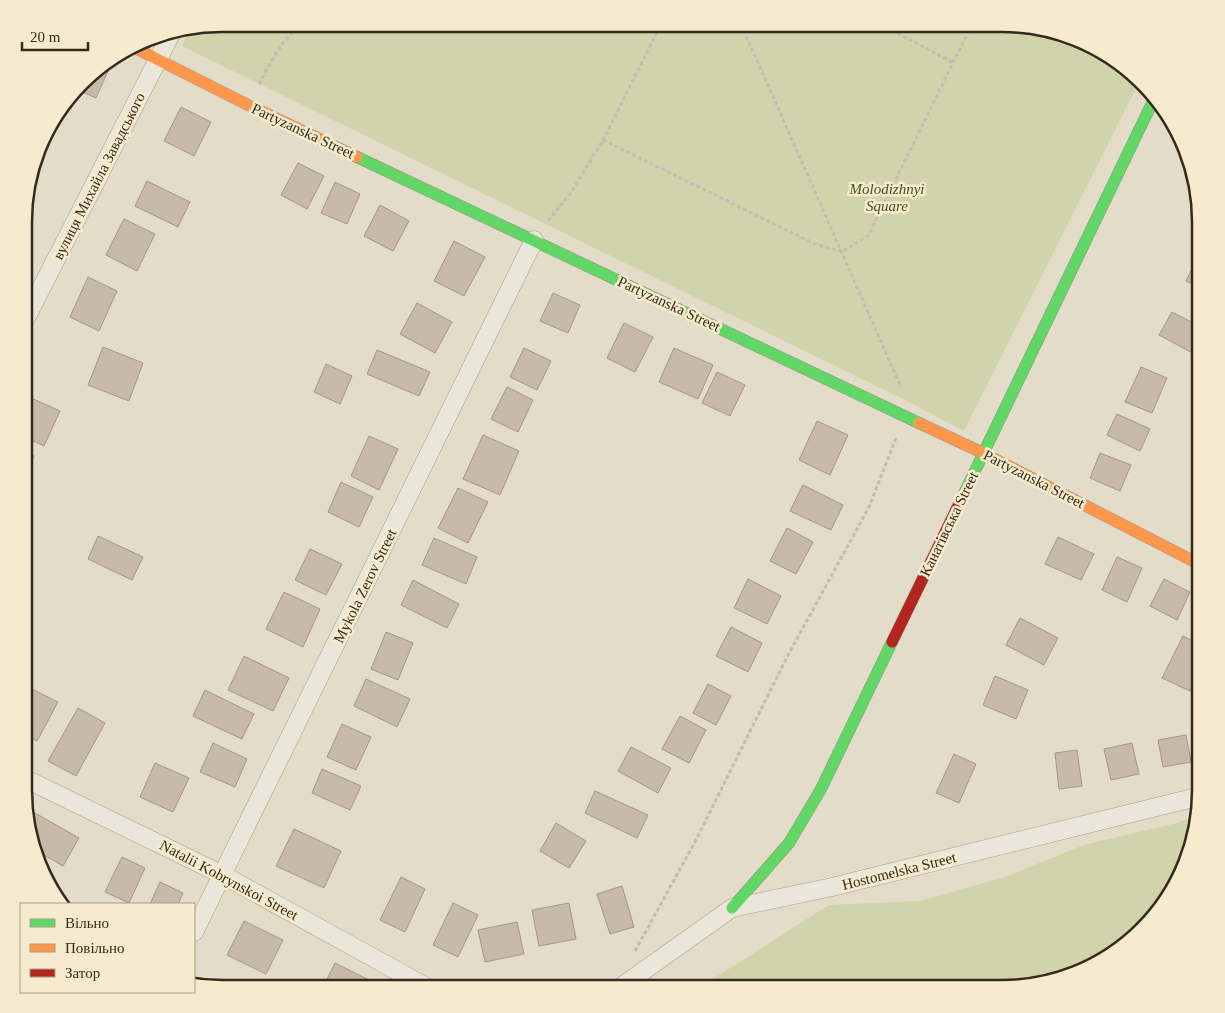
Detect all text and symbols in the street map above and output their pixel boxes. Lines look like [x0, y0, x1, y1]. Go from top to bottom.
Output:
scale bar [22, 20, 89, 52]
text: 20 m [30, 29, 61, 45]
street label: вулиця Михайла Завадського [50, 90, 148, 262]
street label: Partyzanska Street [249, 100, 358, 162]
park label: Molodіzhnyi Square [849, 181, 925, 214]
street label: Partyzanska Street [615, 273, 724, 335]
street label: Partyzanska Street [981, 447, 1088, 512]
street label: Канатівська Street [917, 468, 982, 579]
street label: Mykola Zerov Street [330, 526, 400, 646]
street label: Natalii Kobrynskoi Street [157, 837, 302, 924]
street label: Hostomelska Street [840, 849, 959, 893]
legend [20, 903, 195, 993]
text: Вільно [65, 915, 109, 931]
text: Повільно [65, 940, 124, 956]
text: Затор [65, 965, 100, 981]

